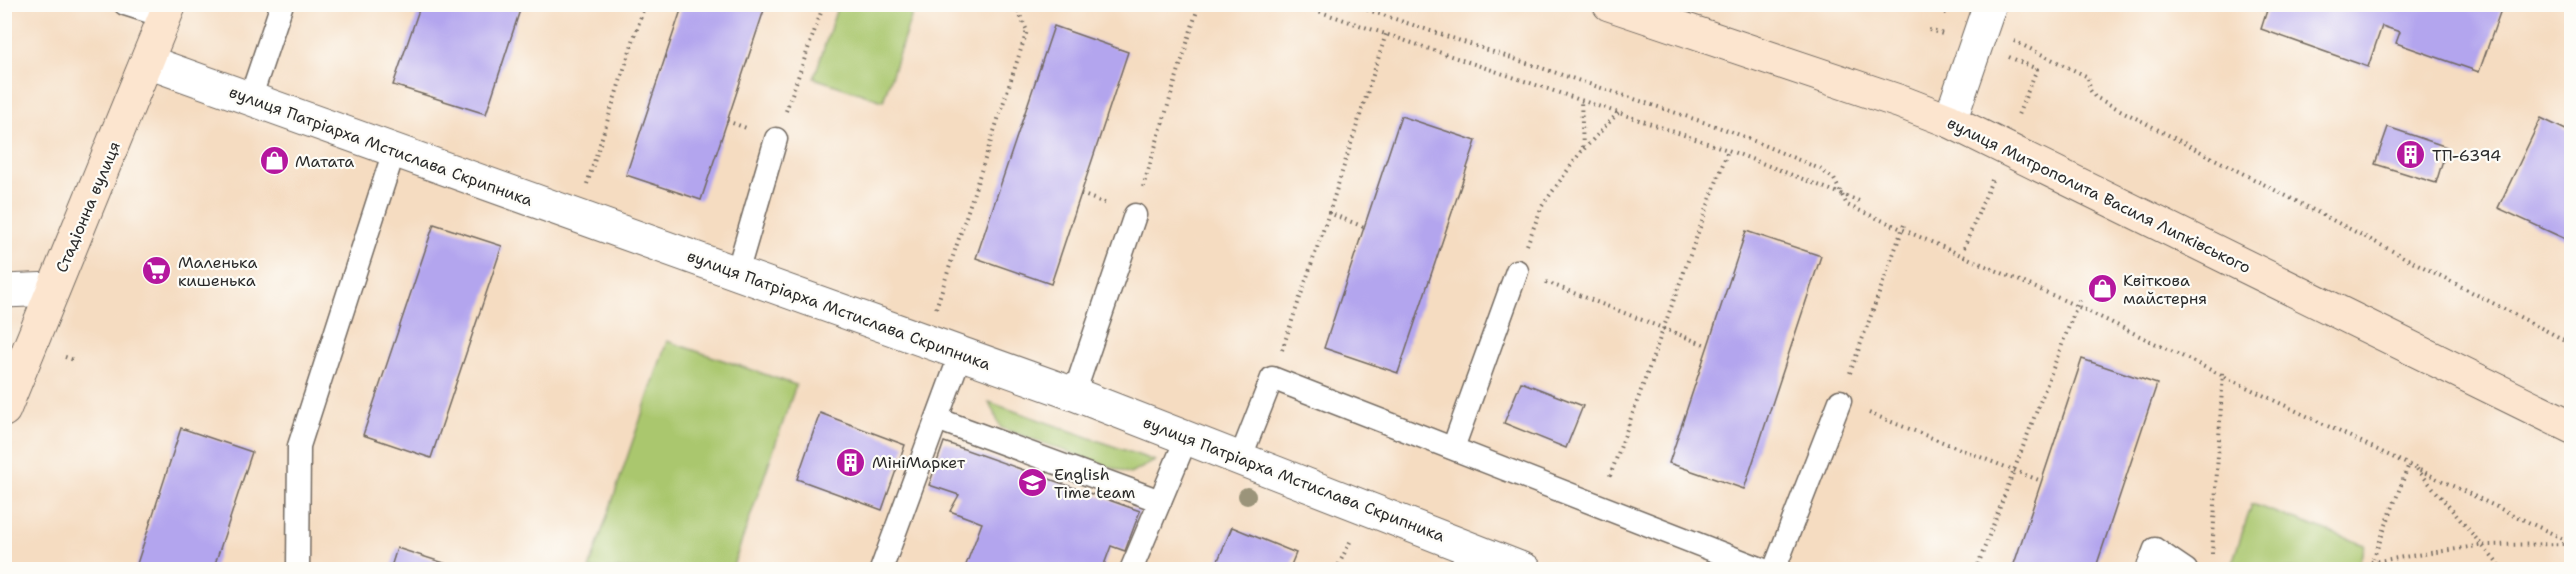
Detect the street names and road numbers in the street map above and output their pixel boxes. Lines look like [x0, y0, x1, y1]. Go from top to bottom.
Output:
street label: вулиця Патріарха Мстислава Скрипника [226, 81, 536, 211]
street label: вулиця Митрополита Василя Липківського [1944, 112, 2254, 278]
street label: Стадіонна вулиця [51, 138, 125, 276]
street label: вулиця Патріарха Мстислава Скрипника [684, 245, 994, 375]
street label: вулиця Патріарха Мстислава Скрипника [1140, 412, 1448, 546]

